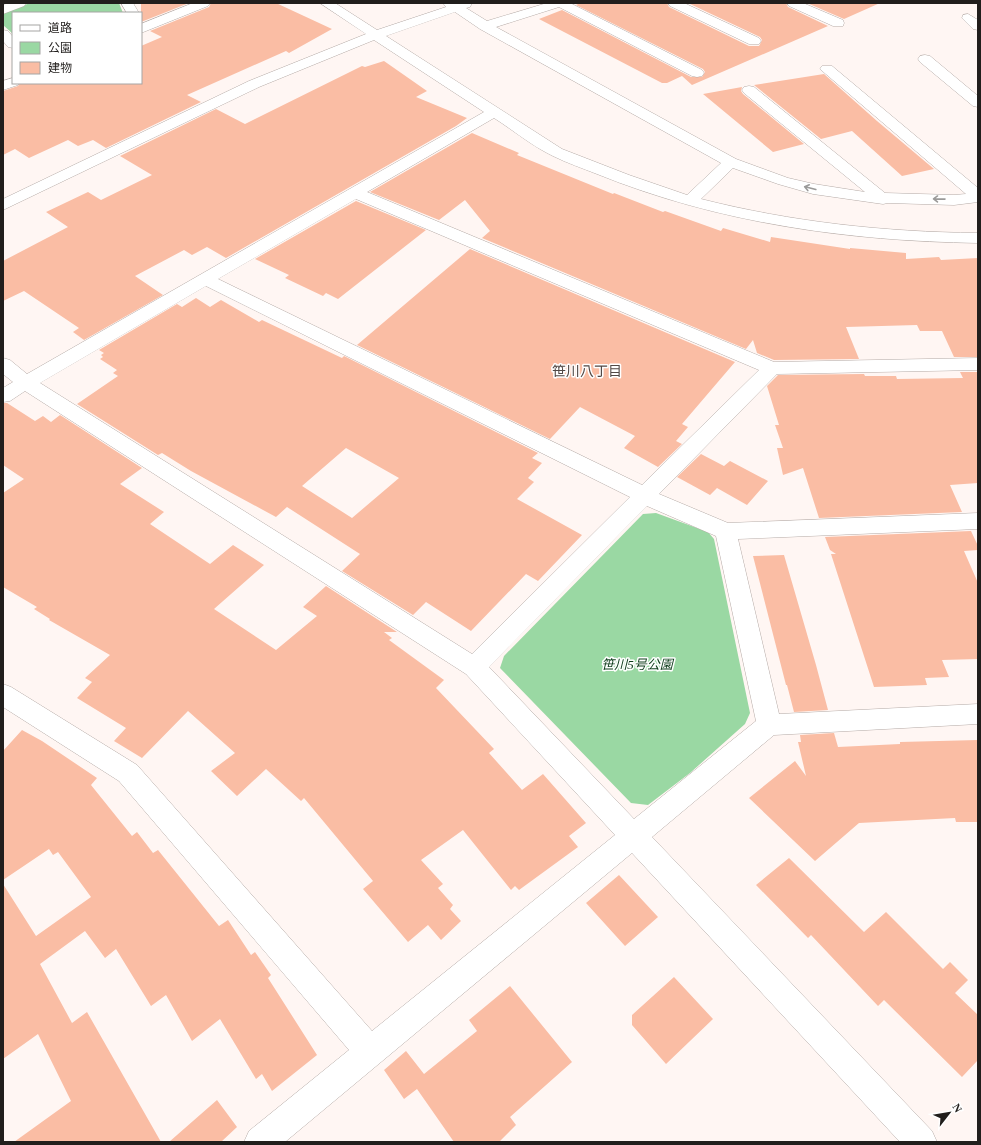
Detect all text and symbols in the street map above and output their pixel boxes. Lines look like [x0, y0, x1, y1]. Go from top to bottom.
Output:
legend [12, 12, 142, 84]
text: 道路 [48, 21, 72, 35]
text: 公園 [48, 41, 72, 55]
text: 建物 [48, 61, 72, 75]
one-way arrow [804, 184, 817, 192]
one-way arrow [933, 196, 946, 203]
district label: 笹川八丁目 [552, 364, 622, 379]
park label: 笹川5号公園 [601, 657, 675, 672]
north arrow [929, 1093, 969, 1133]
text: N [950, 1101, 965, 1114]

